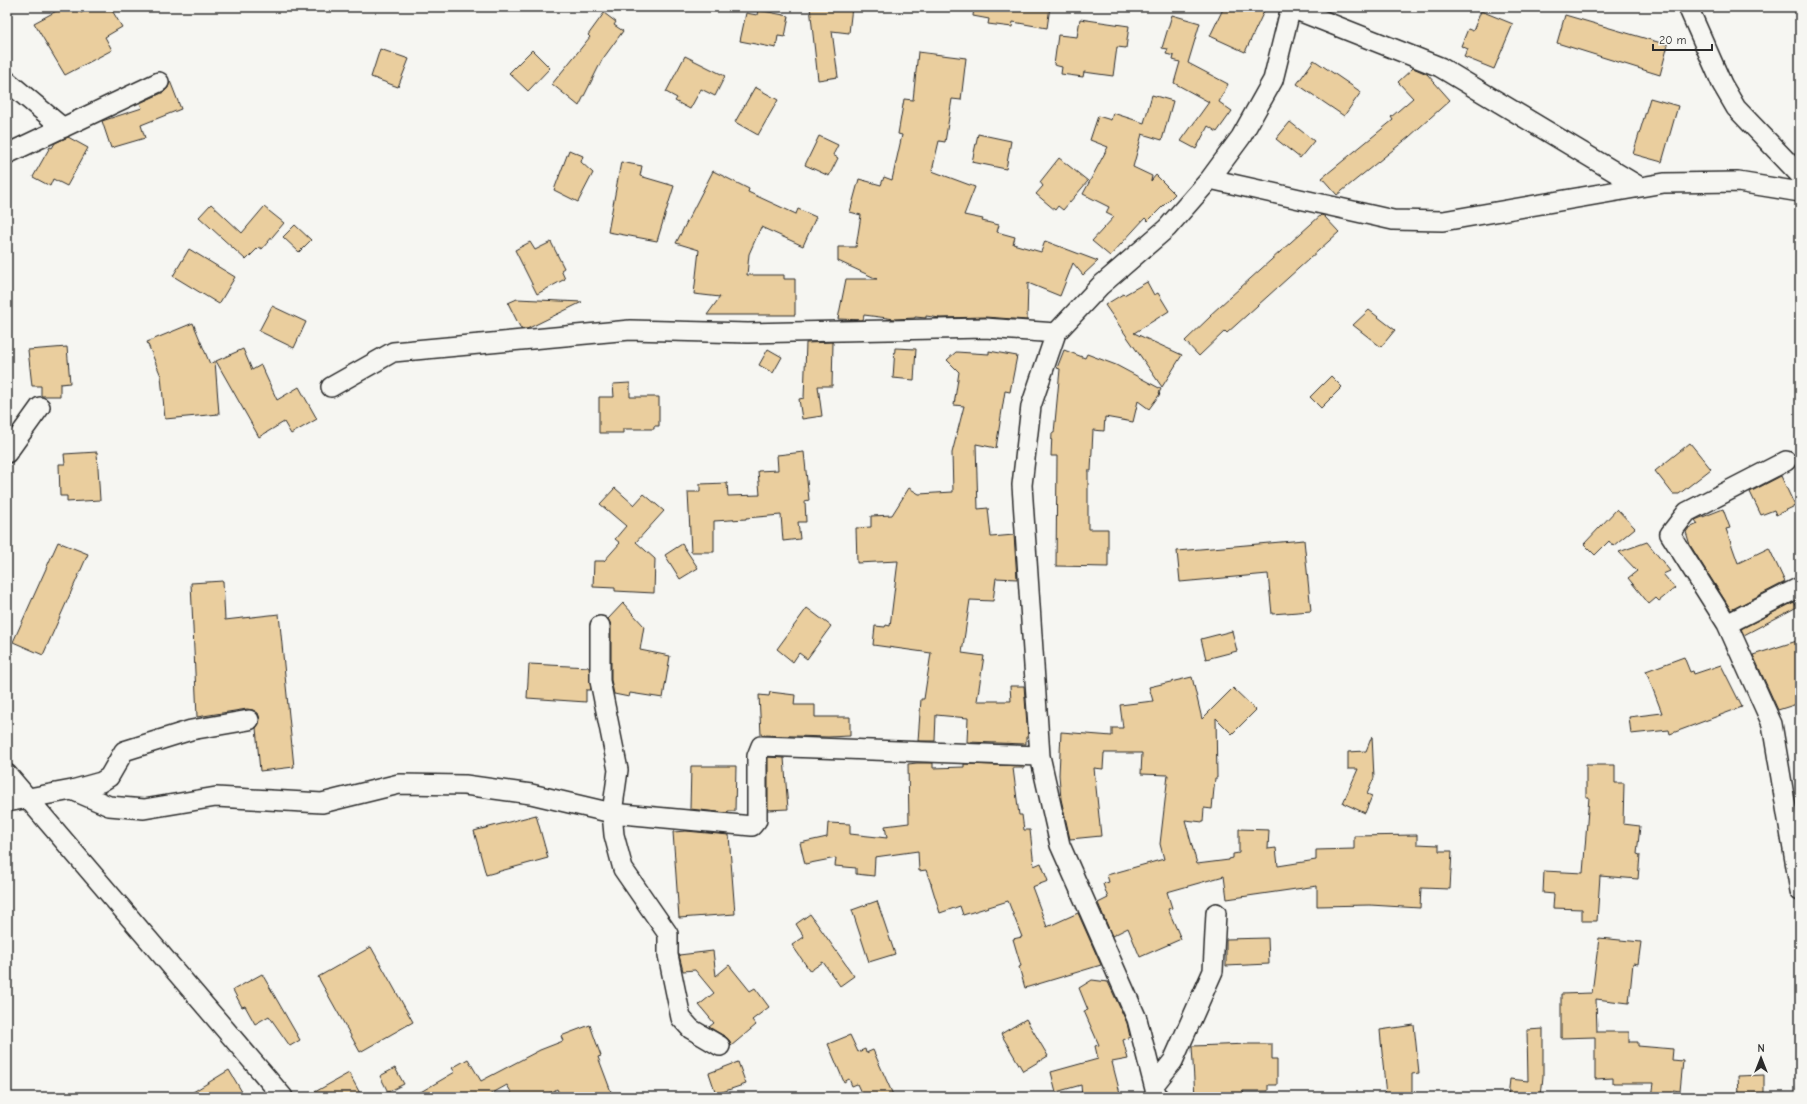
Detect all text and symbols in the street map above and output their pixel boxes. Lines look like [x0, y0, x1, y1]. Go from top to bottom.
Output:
scale bar [1653, 26, 1712, 52]
text: 20 m [1659, 33, 1687, 47]
north arrow [1741, 1038, 1781, 1078]
text: N [1757, 1042, 1765, 1055]

